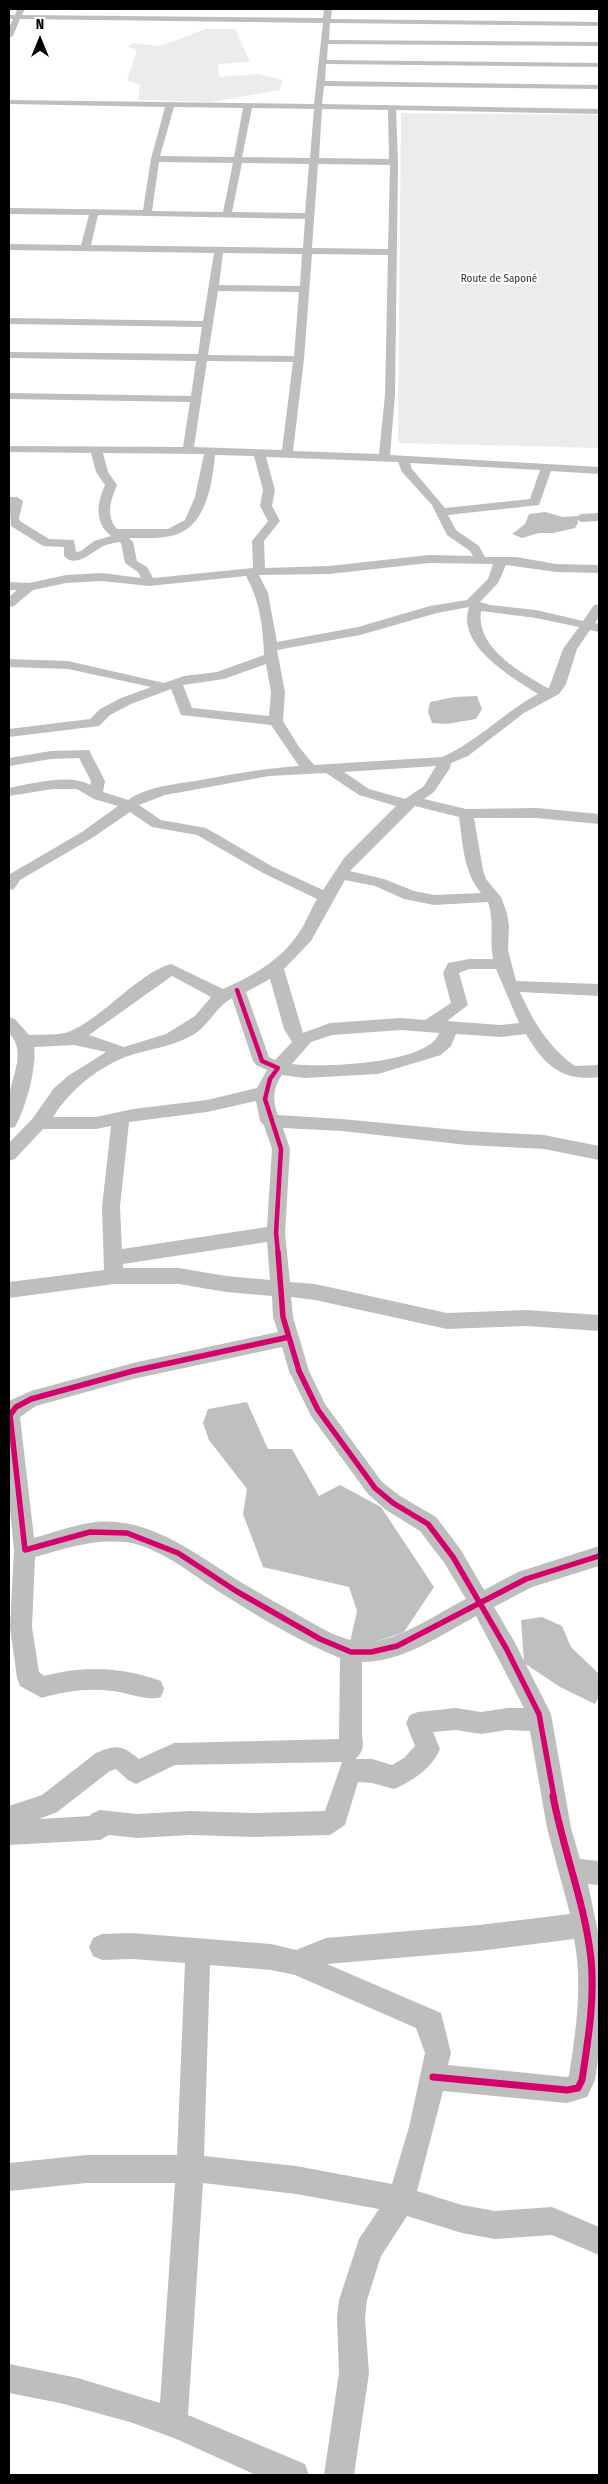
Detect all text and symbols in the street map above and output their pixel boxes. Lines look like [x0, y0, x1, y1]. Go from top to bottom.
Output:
north arrow [15, 15, 65, 65]
text: N [36, 16, 44, 33]
park label: Route de Saponé [461, 272, 537, 286]

